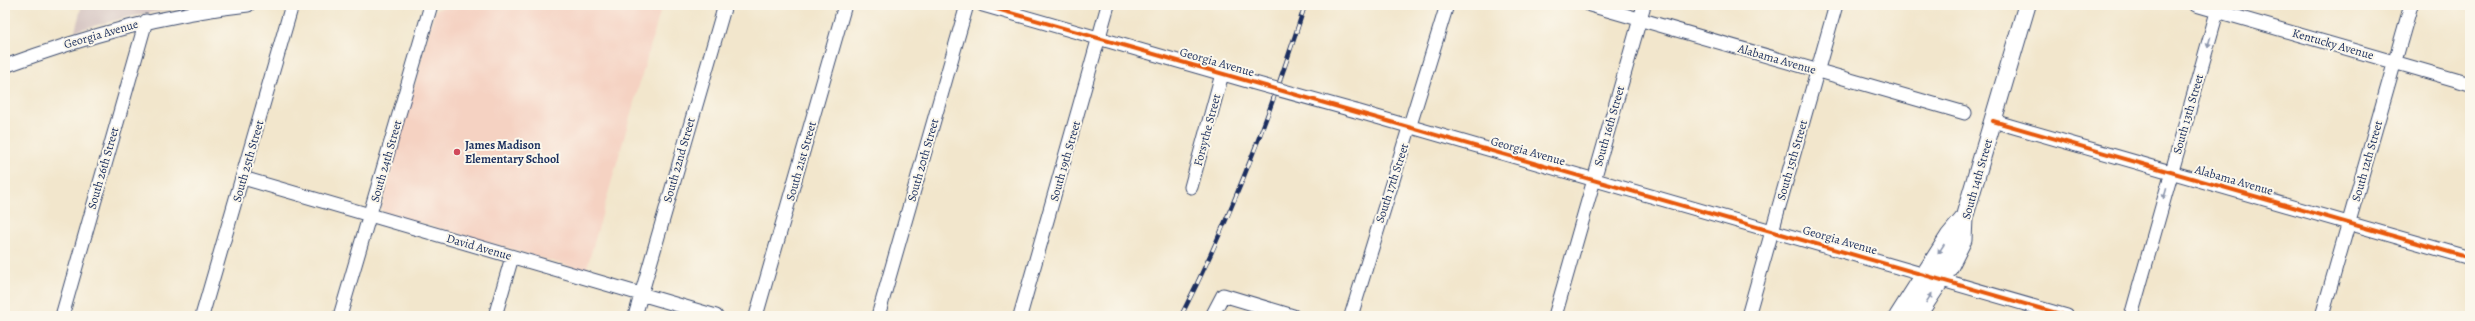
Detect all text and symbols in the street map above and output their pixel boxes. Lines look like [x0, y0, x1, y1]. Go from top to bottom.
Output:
street label: Georgia Avenue [62, 16, 140, 52]
street label: Kentucky Avenue [2290, 25, 2376, 63]
one-way arrow [2205, 36, 2211, 49]
street label: Alabama Avenue [1735, 40, 1818, 78]
street label: Georgia Avenue [1178, 44, 1256, 80]
street label: South 13th Street [2169, 72, 2207, 156]
street label: South 16th Street [1590, 84, 1628, 168]
street label: Forsythe Street [1190, 92, 1224, 168]
street label: South 22nd Street [659, 116, 699, 204]
street label: South 20th Street [904, 117, 943, 203]
street label: South 25th Street [229, 118, 267, 204]
street label: South 24th Street [367, 118, 405, 204]
street label: South 15th Street [1773, 118, 1811, 202]
street label: South 21st Street [782, 119, 820, 203]
street label: South 19th Street [1046, 119, 1084, 203]
street label: South 12th Street [2348, 119, 2386, 203]
street label: South 26th Street [84, 125, 122, 211]
street label: Georgia Avenue [1489, 133, 1567, 169]
place label: James Madison Elementary School [465, 137, 560, 167]
street label: South 14th Street [1958, 137, 1996, 221]
street label: South 17th Street [1372, 141, 1412, 225]
marker: James Madison Elementary School [452, 147, 462, 157]
street label: Alabama Avenue [2192, 161, 2275, 199]
one-way arrow [2162, 189, 2168, 201]
street label: Georgia Avenue [1801, 222, 1879, 258]
street label: David Avenue [445, 230, 513, 264]
one-way arrow [1937, 243, 1944, 255]
one-way arrow [1925, 292, 1933, 303]

